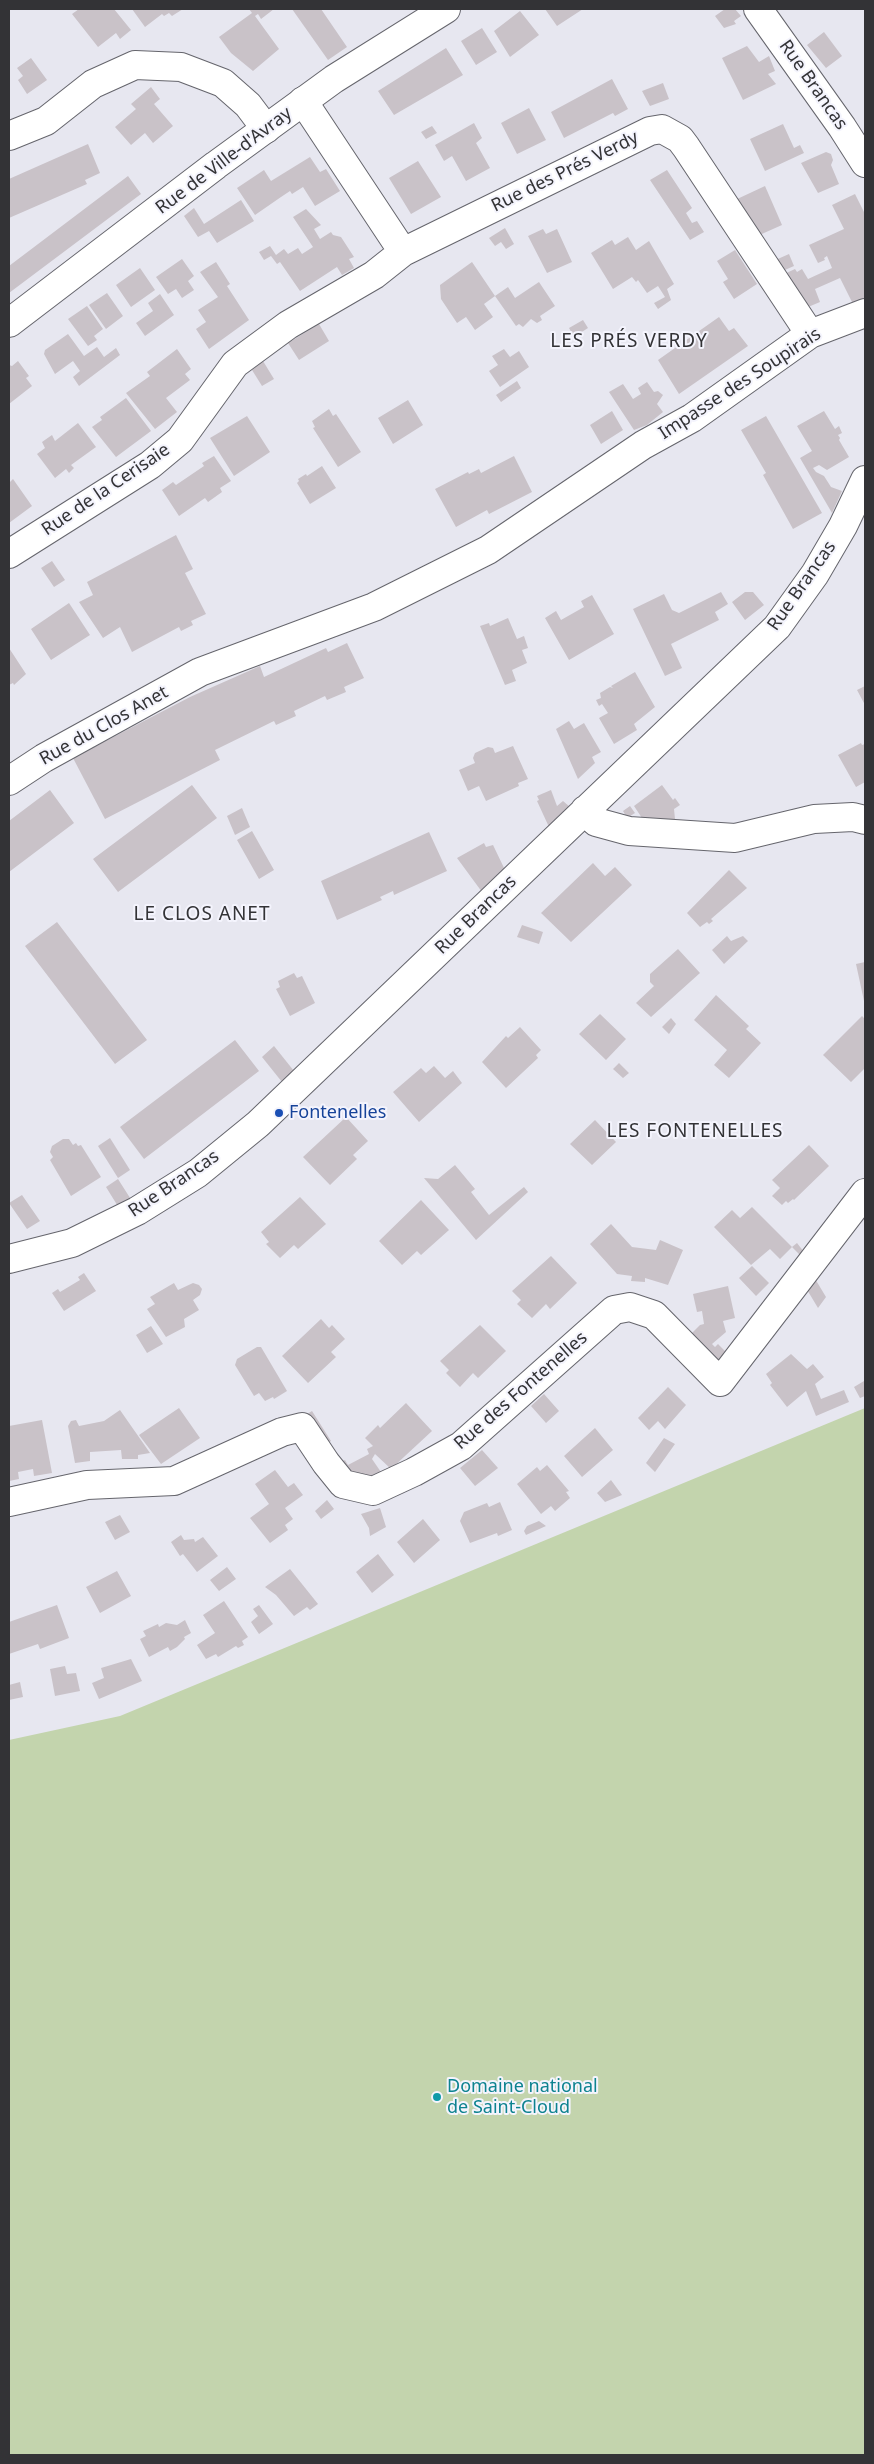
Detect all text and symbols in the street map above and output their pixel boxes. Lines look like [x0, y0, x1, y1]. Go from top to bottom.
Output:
street label: Rue Brancas [774, 36, 852, 134]
street label: Rue de Ville-d'Avray [152, 103, 296, 219]
street label: Rue des Prés Verdy [488, 127, 642, 217]
street label: Impasse des Soupirais [655, 324, 825, 444]
district label: LES PRÉS VERDY [549, 331, 709, 353]
street label: Rue de la Cerisaie [38, 439, 174, 541]
street label: Rue Brancas [763, 537, 841, 635]
street label: Rue du Clos Anet [36, 682, 172, 770]
street label: Rue Brancas [431, 871, 521, 959]
district label: LE CLOS ANET [132, 904, 272, 926]
place label: Fontenelles [289, 1102, 386, 1124]
marker: Fontenelles [273, 1107, 285, 1119]
district label: LES FONTENELLES [605, 1121, 785, 1143]
street label: Rue Brancas [125, 1146, 223, 1222]
street label: Rue des Fontenelles [450, 1327, 592, 1455]
place label: Domaine national de Saint-Cloud [447, 2076, 598, 2118]
marker: Domaine national de Saint-Cloud [431, 2091, 443, 2103]

